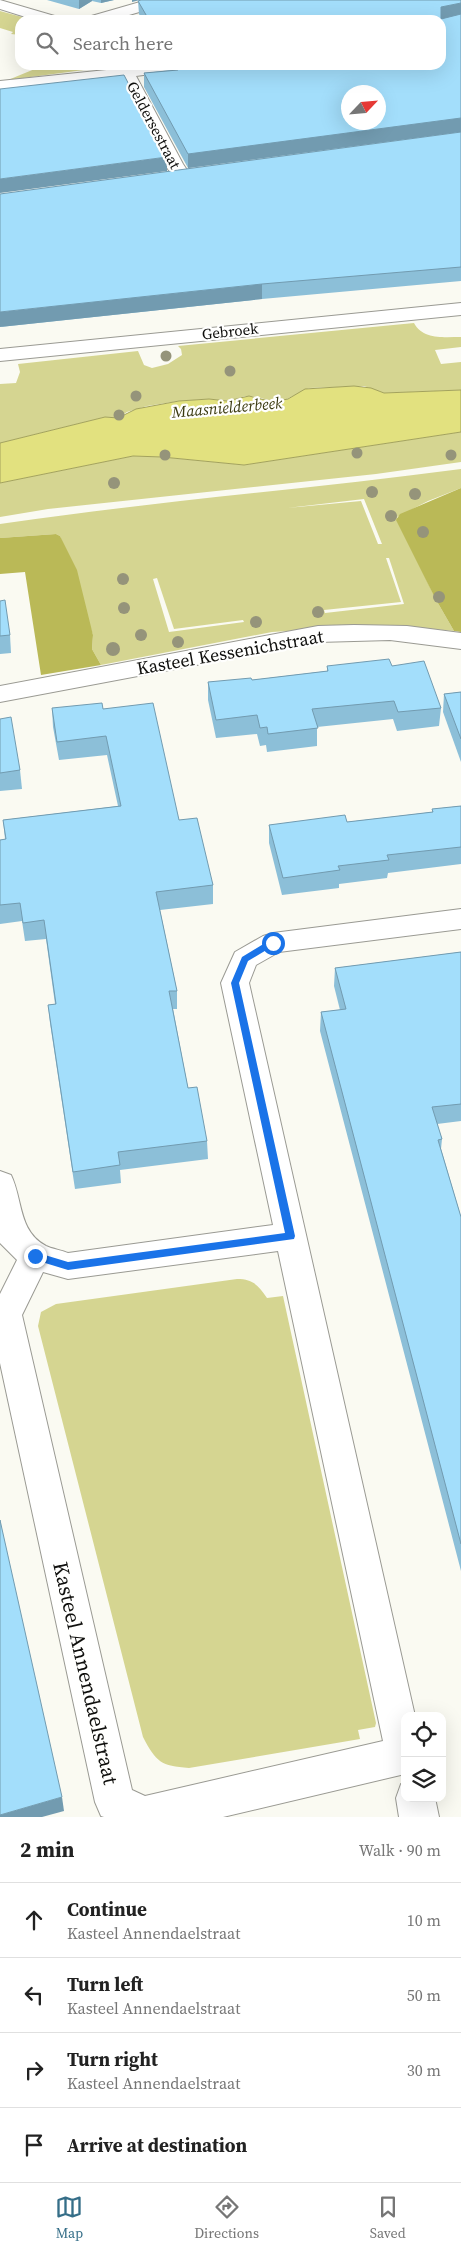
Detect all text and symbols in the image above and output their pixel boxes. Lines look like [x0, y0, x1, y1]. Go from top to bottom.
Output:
search box [15, 15, 446, 70]
icon: search [33, 29, 61, 57]
text: Search here [73, 30, 173, 56]
street label: Geldersestraat [122, 78, 186, 173]
north arrow [341, 85, 386, 130]
street label: Gebroek [201, 318, 260, 344]
water label: Maasnielderbeek [170, 391, 284, 423]
street label: Kasteel Kessenichstraat [135, 623, 325, 681]
route start [262, 932, 285, 955]
route end [24, 1245, 47, 1268]
street label: Kasteel Annendaelstraat [46, 1559, 126, 1787]
map controls [401, 1712, 446, 1802]
button: locate [401, 1712, 446, 1757]
button: layers [401, 1757, 446, 1802]
text: 2 min [20, 1835, 75, 1864]
text: Walk · 90 m [359, 1839, 441, 1861]
text: Continue [67, 1896, 147, 1922]
icon: ahead [20, 1906, 48, 1934]
text: 10 m [407, 1909, 441, 1931]
text: Kasteel Annendaelstraat [67, 1922, 240, 1944]
text: Turn left [67, 1971, 143, 1997]
icon: left [20, 1981, 48, 2009]
text: 50 m [407, 1984, 441, 2006]
text: Kasteel Annendaelstraat [67, 1997, 240, 2019]
text: Turn right [67, 2046, 158, 2072]
icon: right [20, 2056, 48, 2084]
text: 30 m [407, 2059, 441, 2081]
text: Kasteel Annendaelstraat [67, 2072, 240, 2094]
icon: arrive [20, 2131, 48, 2159]
text: Arrive at destination [67, 2132, 247, 2158]
tab: Map [55, 2193, 83, 2243]
tab: Directions [194, 2193, 259, 2243]
tab: Saved [370, 2193, 406, 2243]

